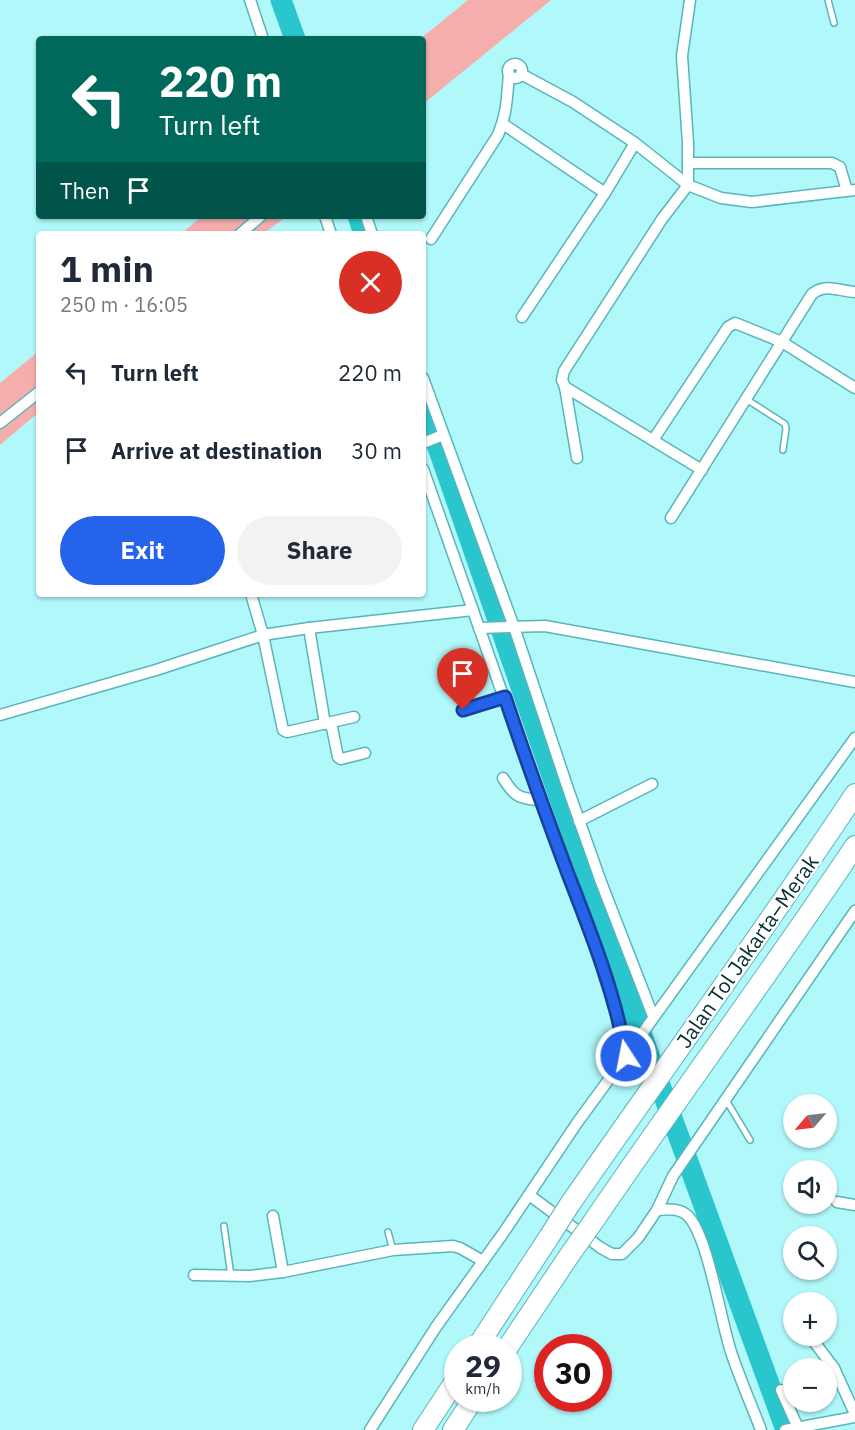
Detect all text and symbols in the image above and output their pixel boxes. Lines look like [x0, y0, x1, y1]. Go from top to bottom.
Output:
text: 220 m [159, 54, 282, 109]
icon: left [60, 60, 138, 138]
text: Turn left [159, 107, 260, 142]
icon: arrive [122, 174, 155, 207]
text: Then [60, 176, 110, 205]
text: 1 min [60, 245, 154, 292]
button: close [339, 251, 402, 314]
text: 250 m · 16:05 [60, 291, 188, 318]
icon: left [60, 356, 93, 389]
text: Turn left [111, 358, 199, 387]
text: 220 m [338, 358, 402, 387]
icon: arrive [60, 434, 93, 467]
text: Arrive at destination [111, 436, 322, 465]
text: 30 m [351, 436, 402, 465]
button: Exit [60, 516, 225, 585]
button: Share [237, 516, 402, 585]
pin [437, 648, 488, 710]
icon: arrive [446, 657, 479, 690]
street label: Jalan Tol Jakarta–Merak [670, 849, 824, 1053]
position arrow [594, 1024, 658, 1088]
north arrow [783, 1094, 837, 1148]
map controls [783, 1094, 837, 1412]
button: sound [783, 1160, 837, 1214]
button: search [783, 1226, 837, 1280]
button: + [783, 1292, 837, 1346]
speed limit sign: 30 [534, 1334, 612, 1412]
text: 29 [465, 1346, 501, 1385]
button: − [783, 1358, 837, 1412]
text: km/h [465, 1379, 501, 1398]

